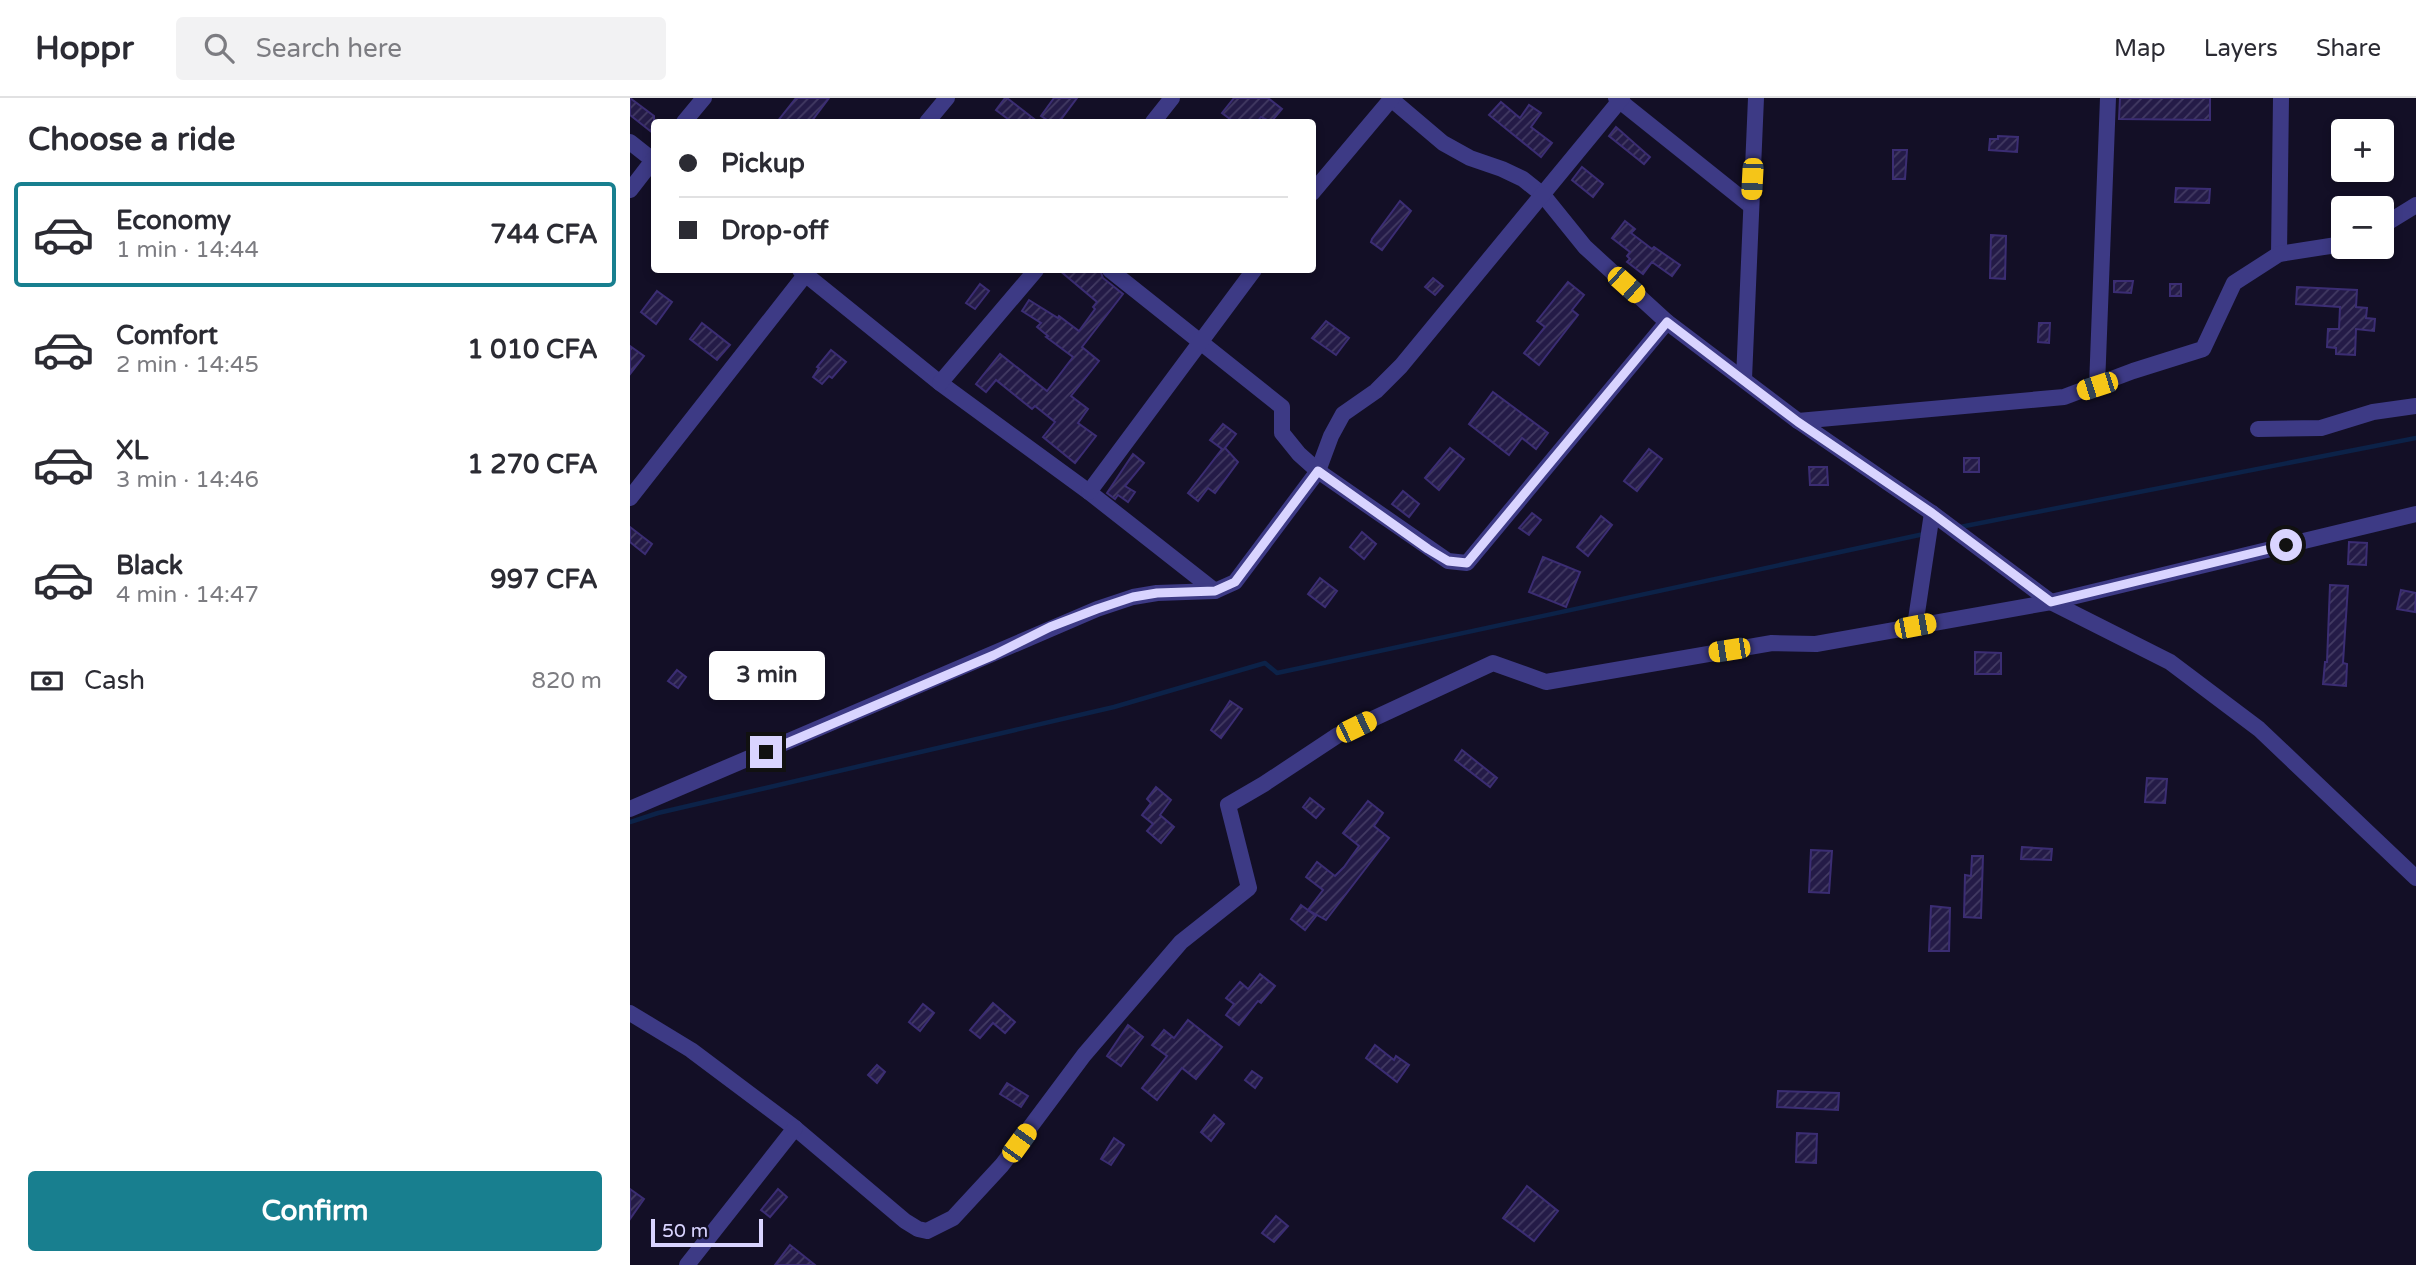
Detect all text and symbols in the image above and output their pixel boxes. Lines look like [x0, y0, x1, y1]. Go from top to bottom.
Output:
search box [176, 17, 666, 80]
text: Hoppr [35, 29, 134, 68]
icon: search [200, 29, 238, 67]
text: Search here [256, 33, 402, 64]
text: Map [2114, 34, 2166, 63]
text: Layers [2204, 34, 2278, 63]
text: Share [2316, 34, 2381, 63]
map controls [2331, 119, 2394, 259]
button: + [2331, 119, 2394, 182]
text: Choose a ride [28, 121, 235, 159]
text: Pickup [721, 148, 805, 179]
car [1741, 157, 1764, 201]
button: − [2331, 196, 2394, 259]
icon: car [32, 203, 95, 266]
text: Economy [116, 205, 231, 236]
text: Drop-off [721, 215, 828, 246]
text: 744 CFA [490, 219, 598, 250]
text: 1 min · 14:44 [116, 236, 259, 264]
car [1604, 263, 1649, 307]
icon: car [32, 318, 95, 381]
text: Comfort [116, 320, 218, 351]
text: 1 010 CFA [467, 334, 598, 365]
text: 2 min · 14:45 [116, 351, 259, 379]
car [2074, 370, 2121, 402]
icon: car [32, 433, 95, 496]
text: XL [116, 435, 148, 466]
text: 1 270 CFA [467, 449, 598, 480]
text: 3 min · 14:46 [116, 466, 259, 494]
route start [2270, 529, 2302, 561]
icon: car [32, 548, 95, 611]
text: Black [116, 550, 183, 581]
text: 997 CFA [490, 564, 598, 595]
text: 4 min · 14:47 [116, 581, 259, 609]
car [1893, 612, 1938, 640]
car [1707, 636, 1752, 664]
callout: 3 min [708, 650, 824, 700]
text: 3 min [736, 661, 798, 689]
icon: cash [28, 662, 66, 700]
text: Cash [84, 665, 145, 696]
text: 820 m [532, 667, 602, 695]
car [1333, 708, 1380, 746]
route end [750, 736, 782, 768]
car [999, 1120, 1040, 1166]
button: Confirm [28, 1171, 602, 1251]
scale bar [651, 1216, 763, 1248]
text: 50 m [662, 1220, 708, 1242]

